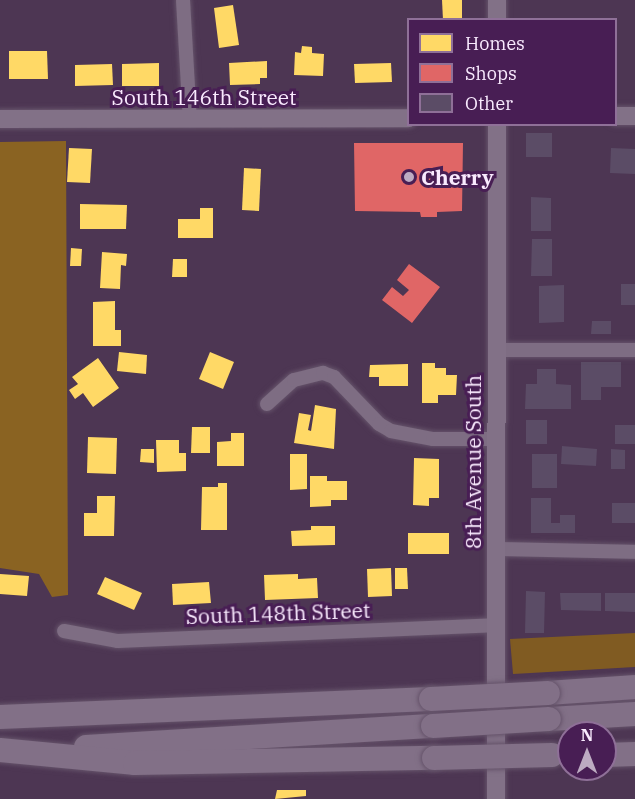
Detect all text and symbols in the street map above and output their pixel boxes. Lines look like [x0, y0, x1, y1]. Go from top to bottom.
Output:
legend [407, 18, 617, 126]
text: Homes [465, 32, 525, 55]
text: Shops [465, 62, 517, 85]
street label: South 146th Street [112, 84, 296, 110]
text: Other [465, 92, 513, 115]
place label: Cherry [421, 164, 494, 190]
marker: Cherry [402, 170, 416, 184]
street label: 8th Avenue South [460, 375, 486, 549]
street label: South 148th Street [185, 597, 371, 629]
north arrow [557, 721, 617, 781]
text: N [581, 725, 593, 745]

